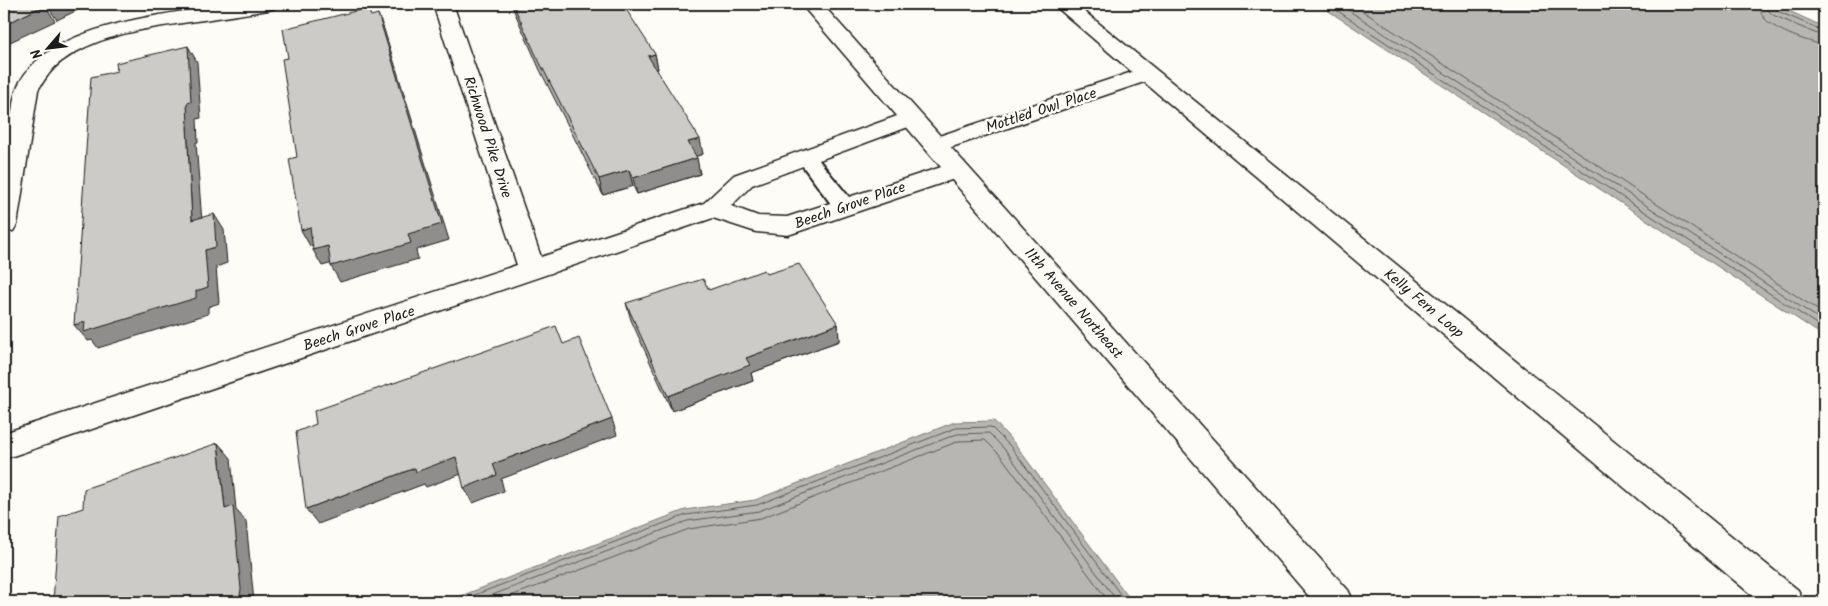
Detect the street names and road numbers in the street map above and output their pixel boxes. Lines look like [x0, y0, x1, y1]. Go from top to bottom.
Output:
street label: Richwood Pike Drive [456, 73, 518, 202]
street label: Mottled Owl Place [983, 82, 1100, 140]
street label: Beech Grove Place [792, 176, 909, 236]
street label: 11th Avenue Northeast [1018, 242, 1129, 365]
street label: Kelly Fern Loop [1378, 263, 1469, 345]
street label: Beech Grove Place [300, 300, 418, 358]

